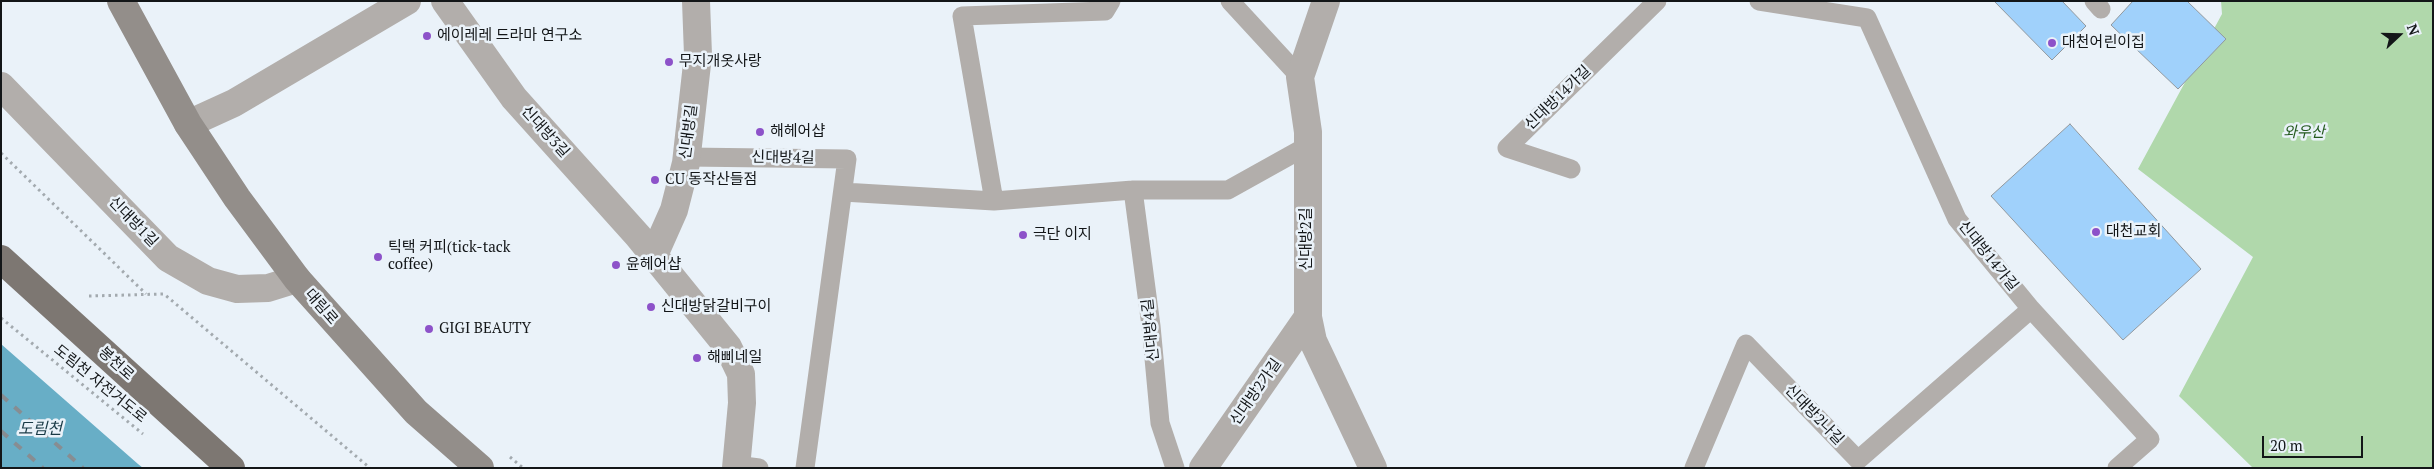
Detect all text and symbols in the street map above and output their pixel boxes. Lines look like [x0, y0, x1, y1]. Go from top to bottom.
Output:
north arrow [2374, 10, 2424, 60]
text: N [2403, 21, 2424, 38]
place label: 에이레레 드라마 연구소 [437, 27, 582, 45]
marker: 에이레레 드라마 연구소 [421, 30, 433, 42]
place label: 대천어린이집 [2062, 34, 2145, 52]
marker: 대천어린이집 [2046, 37, 2058, 49]
place label: 무지개옷사랑 [679, 53, 762, 71]
marker: 무지개옷사랑 [663, 56, 675, 68]
street label: 신대방14가길 [1521, 62, 1595, 134]
street label: 신대방3길 [517, 102, 573, 162]
street label: 신대방길 [677, 104, 701, 160]
place label: 해헤어샵 [770, 123, 825, 141]
park label: 와우산 [2283, 124, 2325, 142]
marker: 해헤어샵 [754, 126, 766, 138]
street label: 신대방4길 [751, 148, 815, 168]
place label: CU 동작산들점 [665, 171, 757, 189]
marker: CU 동작산들점 [649, 174, 661, 186]
street label: 신대방1길 [105, 193, 161, 251]
street label: 신대방2길 [1298, 207, 1316, 271]
street label: 신대방14가길 [1954, 217, 2022, 295]
place label: 대천교회 [2106, 223, 2161, 241]
place label: 극단 이지 [1033, 226, 1092, 244]
marker: 대천교회 [2090, 226, 2102, 238]
marker: 극단 이지 [1017, 229, 1029, 241]
place label: 틱택 커피(tick-tack coffee) [388, 239, 511, 274]
marker: 틱택 커피(tick-tack coffee) [372, 251, 384, 263]
place label: 윤헤어샵 [626, 256, 681, 274]
marker: 윤헤어샵 [610, 259, 622, 271]
street label: 대림로 [301, 285, 341, 329]
place label: 신대방닭갈비구이 [661, 298, 771, 316]
street label: 신대방4길 [1139, 298, 1163, 362]
marker: 신대방닭갈비구이 [645, 301, 657, 313]
place label: GIGI BEAUTY [439, 320, 531, 338]
marker: GIGI BEAUTY [423, 323, 435, 335]
street label: 도림천 자전거도로 [50, 341, 150, 427]
street label: 봉천로 [95, 343, 137, 385]
place label: 해삐네일 [707, 349, 762, 367]
marker: 해삐네일 [691, 352, 703, 364]
street label: 신대방2가길 [1227, 355, 1285, 429]
street label: 신대방2나길 [1781, 381, 1847, 449]
water label: 도림천 [18, 419, 62, 439]
scale bar [2264, 426, 2365, 458]
text: 20 m [2270, 435, 2303, 455]

